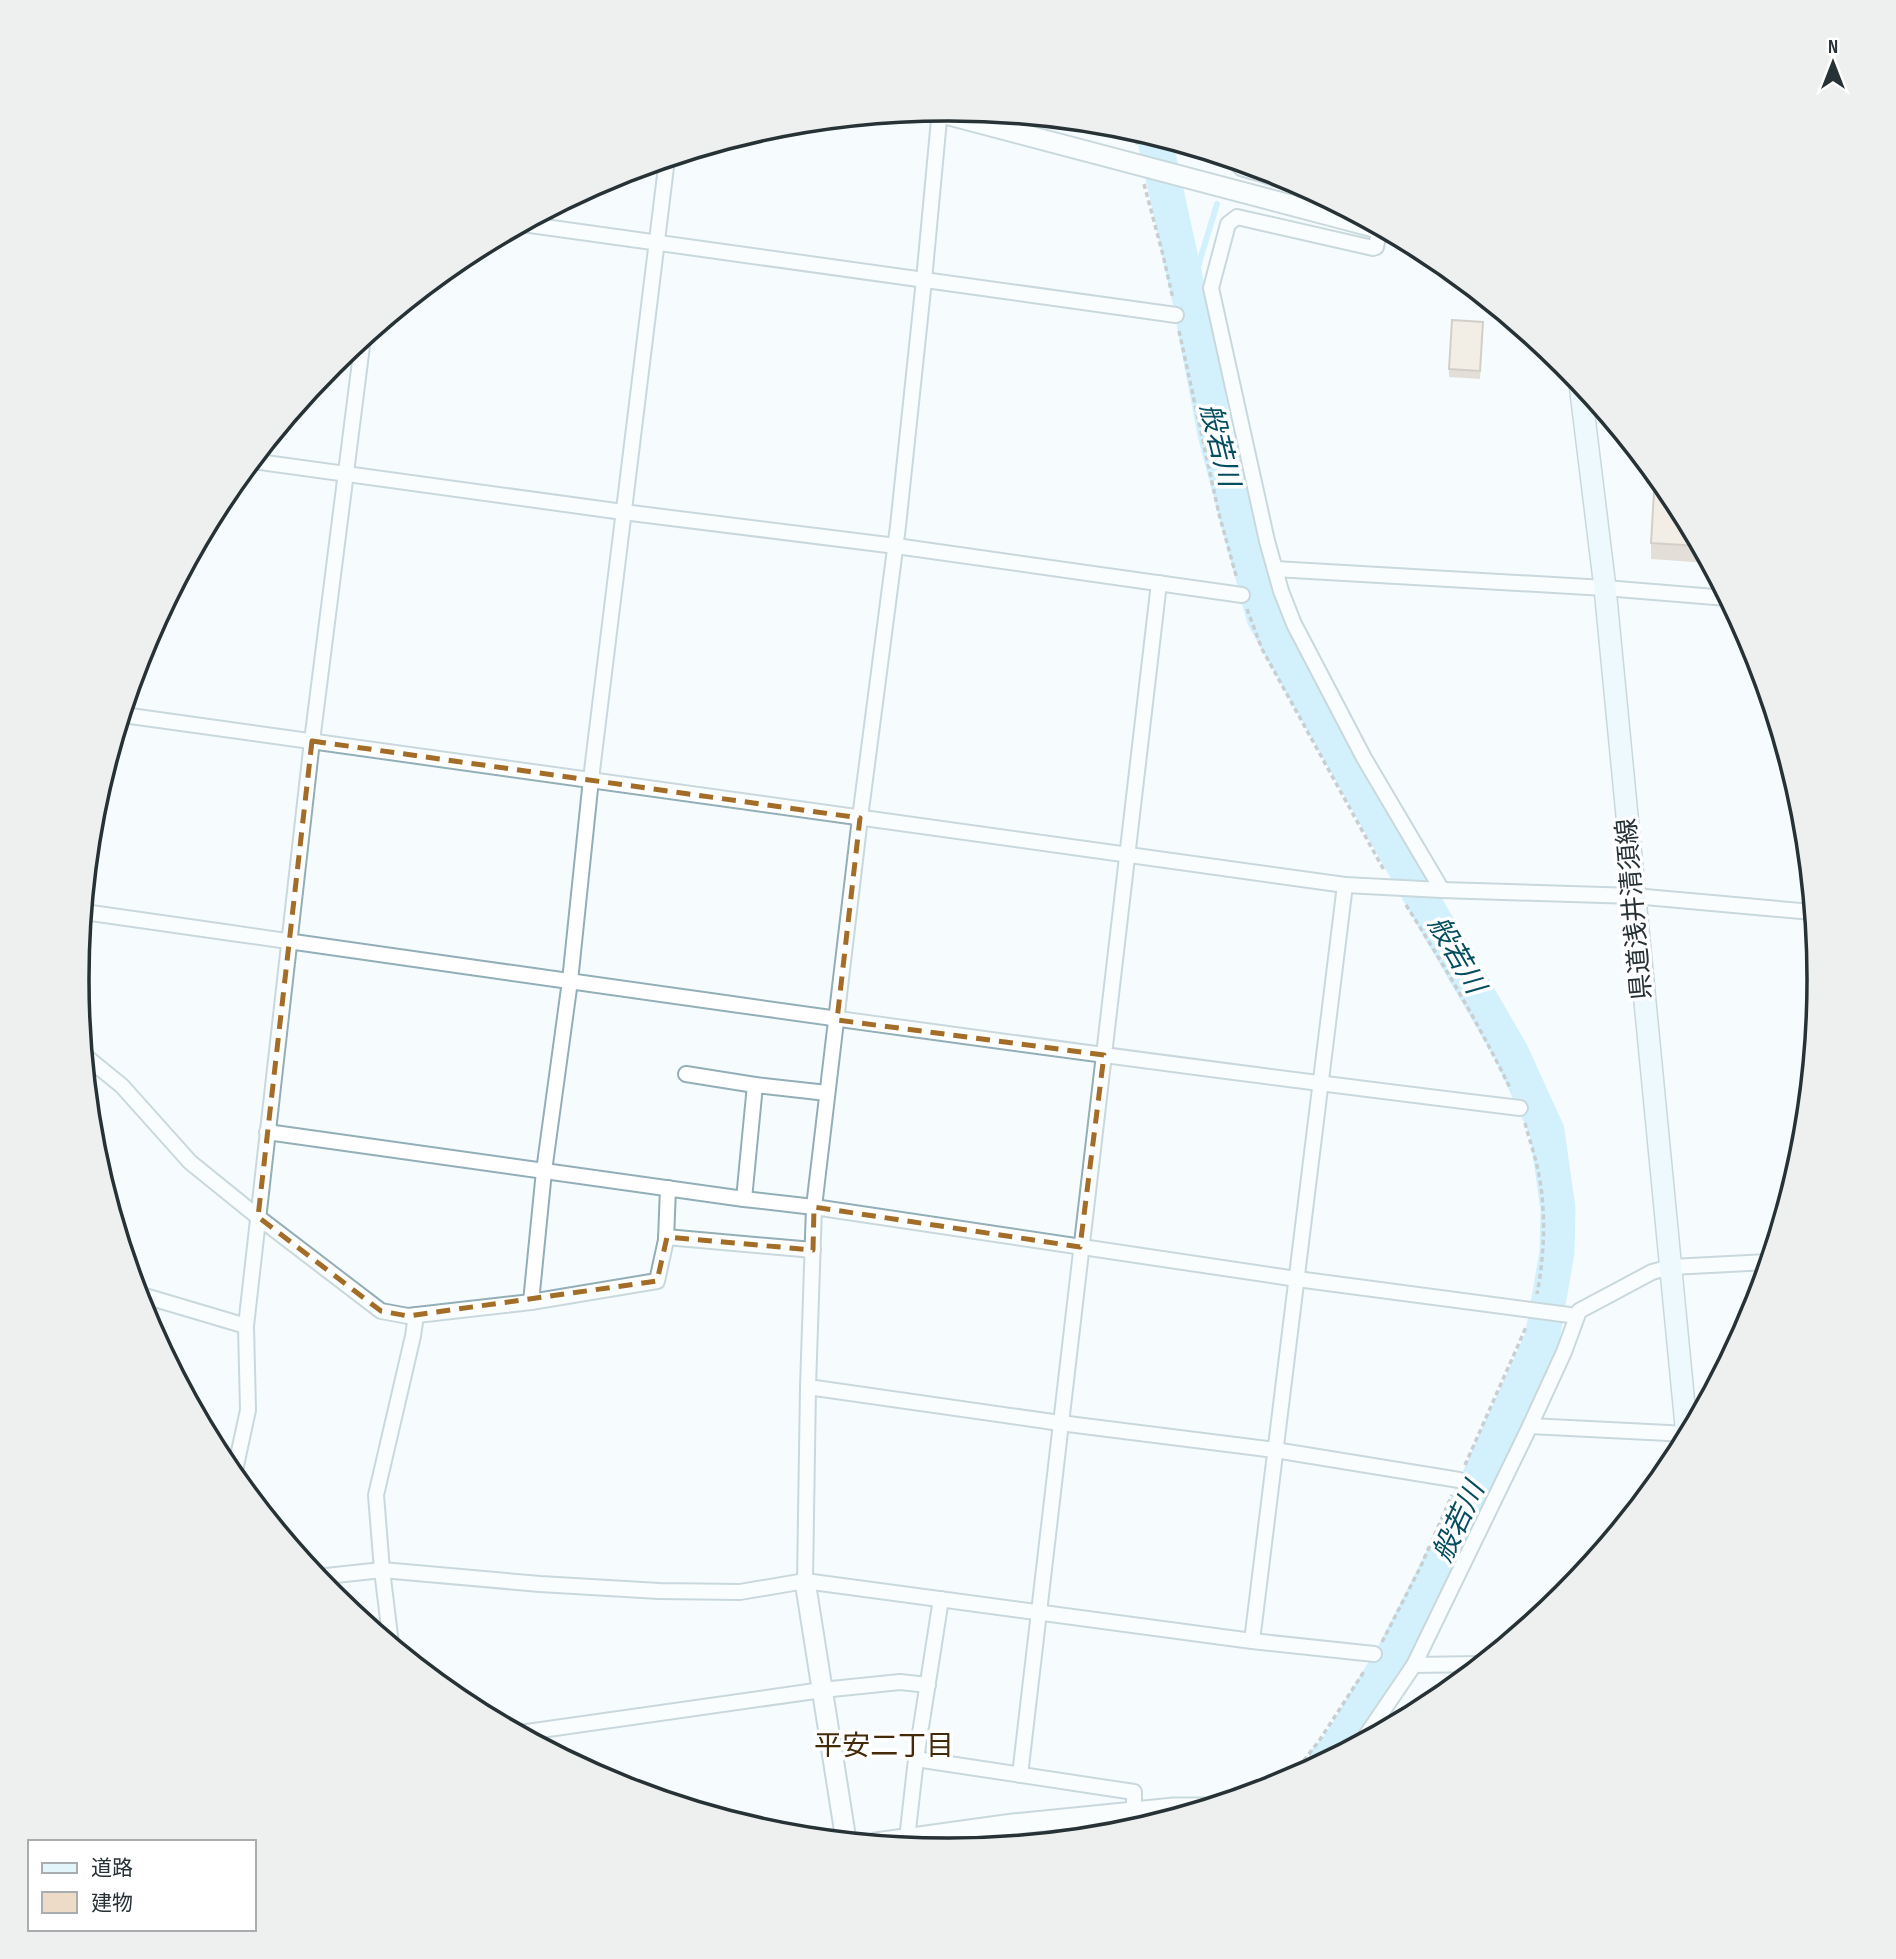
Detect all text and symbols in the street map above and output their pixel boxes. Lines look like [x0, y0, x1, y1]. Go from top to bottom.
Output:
north arrow [1798, 28, 1868, 98]
text: N [1828, 36, 1838, 59]
water label: 般若川 [1193, 400, 1246, 493]
street label: 県道浅井清須線 [1612, 817, 1658, 1001]
water label: 般若川 [1421, 910, 1493, 1002]
water label: 般若川 [1426, 1474, 1493, 1567]
district label: 平安二丁目 [814, 1730, 954, 1763]
legend [28, 1840, 256, 1931]
text: 道路 [91, 1856, 133, 1881]
text: 建物 [91, 1891, 133, 1916]

